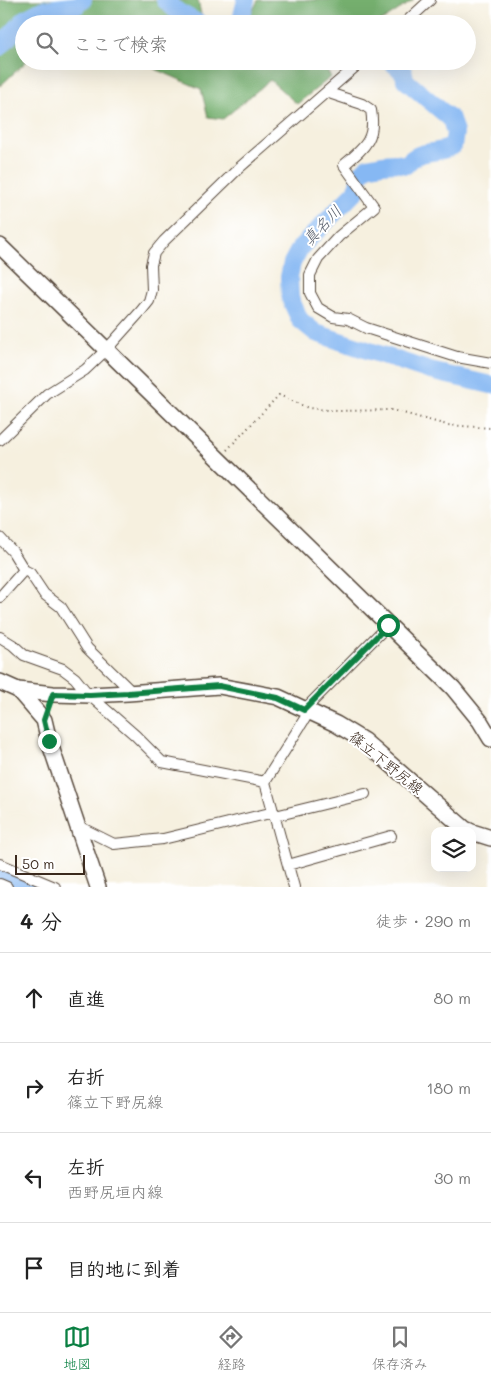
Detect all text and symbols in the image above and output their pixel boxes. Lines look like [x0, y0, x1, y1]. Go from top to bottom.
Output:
search box [15, 15, 476, 70]
icon: search [33, 29, 61, 57]
text: ここで検索 [73, 31, 168, 56]
water label: 真名川 [297, 200, 346, 249]
route start [377, 614, 400, 637]
street label: 篠立下野尻線 [345, 726, 428, 798]
route end [38, 730, 61, 753]
map controls [431, 827, 476, 872]
button: layers [431, 827, 476, 872]
scale bar [15, 852, 85, 875]
text: 50 m [22, 854, 54, 873]
text: 4 分 [20, 907, 62, 934]
text: 徒歩 · 290 m [376, 910, 471, 931]
icon: ahead [20, 984, 48, 1012]
text: 直進 [67, 986, 105, 1011]
text: 80 m [434, 987, 471, 1008]
text: 右折 [67, 1064, 105, 1089]
icon: right [20, 1074, 48, 1102]
text: 180 m [426, 1077, 471, 1098]
text: 篠立下野尻線 [67, 1091, 163, 1112]
text: 左折 [67, 1154, 105, 1179]
icon: left [20, 1164, 48, 1192]
text: 30 m [434, 1167, 471, 1188]
text: 西野尻垣内線 [67, 1181, 163, 1202]
icon: arrive [20, 1254, 48, 1282]
text: 目的地に到着 [67, 1256, 181, 1281]
tab: 地図 [63, 1323, 91, 1373]
tab: 経路 [217, 1323, 245, 1373]
tab: 保存済み [372, 1323, 428, 1373]

